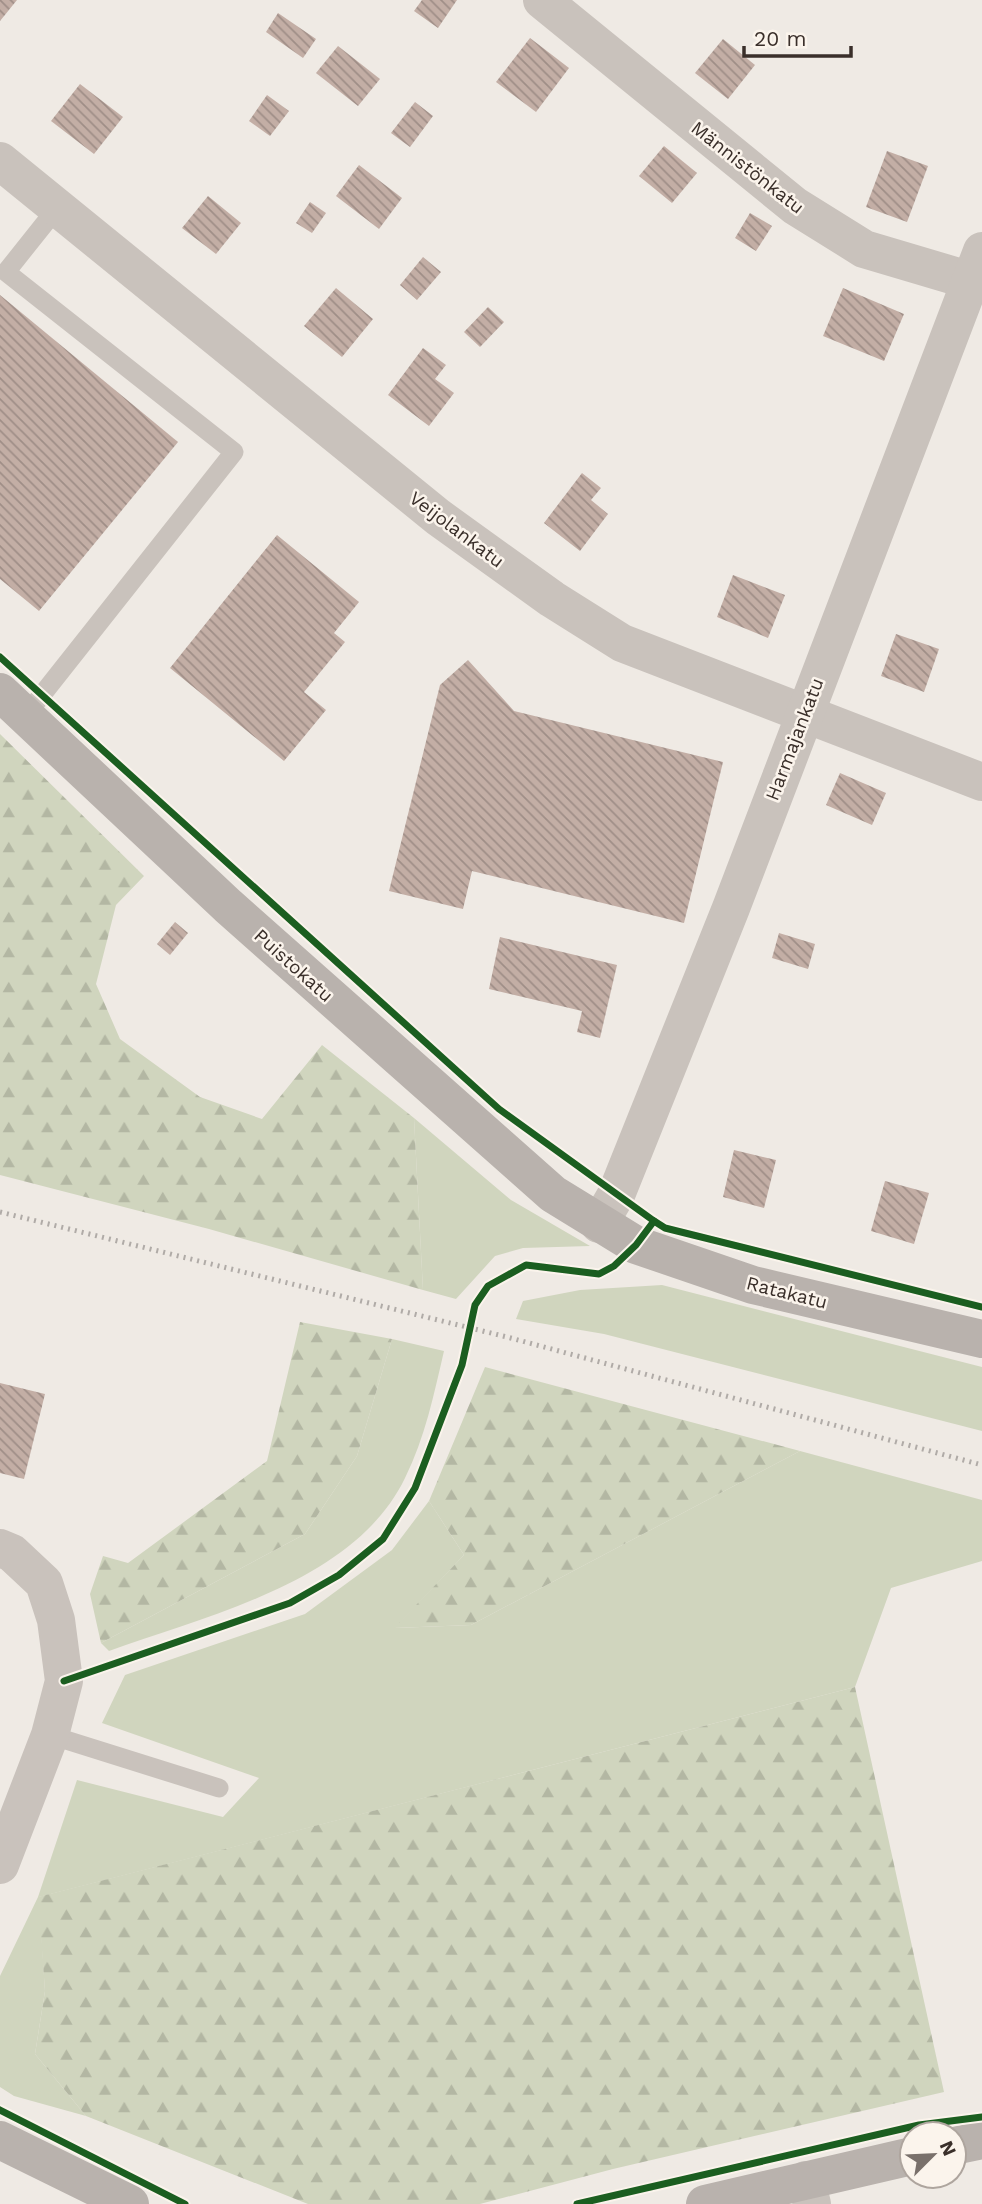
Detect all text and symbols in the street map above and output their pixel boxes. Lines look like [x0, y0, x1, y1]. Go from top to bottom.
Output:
scale bar [744, 14, 851, 58]
text: 20 m [754, 26, 806, 51]
street label: Männistönkatu [687, 116, 809, 219]
street label: Veijolankatu [405, 486, 509, 573]
street label: Harmajankatu [761, 675, 828, 804]
street label: Puistokatu [249, 924, 338, 1007]
street label: Ratakatu [744, 1271, 830, 1314]
north arrow [898, 2120, 968, 2190]
text: N [935, 2137, 961, 2159]

